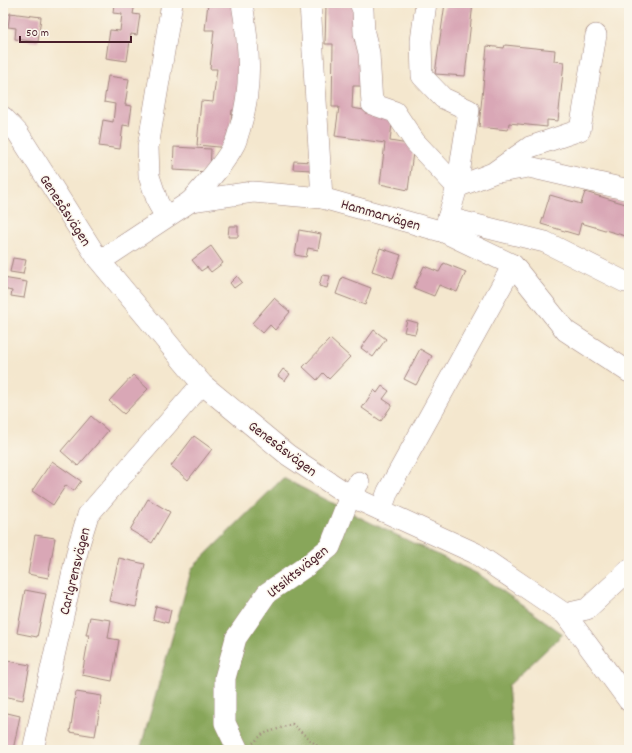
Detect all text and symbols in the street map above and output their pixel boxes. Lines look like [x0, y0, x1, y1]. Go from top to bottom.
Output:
scale bar [20, 18, 131, 44]
text: 50 m [26, 25, 49, 42]
street label: Genesåsvägen [33, 171, 96, 251]
street label: Hammarvägen [338, 194, 423, 238]
street label: Genesåsvägen [243, 416, 321, 483]
street label: Carlgrensvägen [54, 525, 97, 618]
street label: Utsiktsvägen [263, 541, 334, 604]

